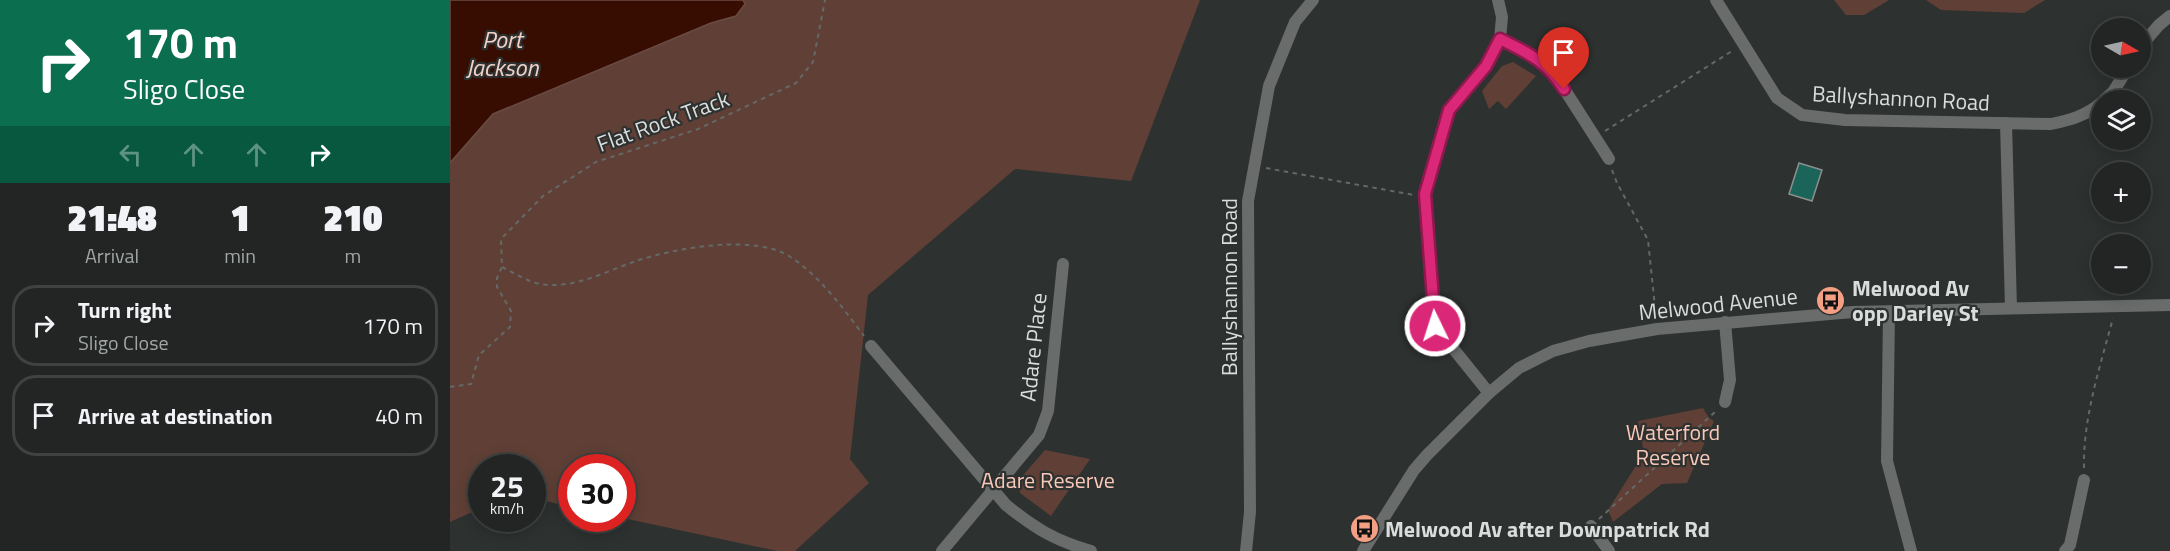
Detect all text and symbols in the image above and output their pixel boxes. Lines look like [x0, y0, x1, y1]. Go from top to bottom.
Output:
text: 170 m [123, 10, 238, 74]
north arrow [2091, 18, 2151, 78]
map controls [2091, 18, 2151, 294]
water label: Port Jackson [466, 21, 539, 85]
icon: right [24, 24, 102, 102]
pin [1538, 27, 1589, 89]
icon: arrive [1547, 36, 1580, 69]
text: Sligo Close [123, 68, 245, 109]
street label: Ballyshannon Road [1811, 76, 1991, 120]
street label: Flat Rock Track [592, 81, 734, 161]
button: layers [2091, 90, 2151, 150]
icon: left [114, 138, 147, 171]
icon: ahead [177, 138, 210, 171]
icon: ahead [240, 138, 273, 171]
icon: right [303, 138, 336, 171]
button: + [2091, 162, 2151, 222]
text: 21:48 [67, 190, 157, 245]
text: 1 [230, 190, 250, 245]
text: 210 [323, 190, 383, 245]
street label: Ballyshannon Road [1212, 198, 1246, 376]
button: − [2091, 234, 2151, 294]
text: Arrival [85, 240, 139, 271]
text: min [224, 240, 256, 271]
text: m [345, 240, 361, 271]
place label: Melwood Av opp Darley St [1852, 271, 1979, 330]
street label: Melwood Avenue [1637, 279, 1799, 329]
bus stop icon: Melwood Av opp Darley St [1815, 285, 1847, 317]
street label: Adare Place [1010, 291, 1056, 403]
text: Turn right [78, 293, 172, 327]
position arrow [1403, 294, 1467, 358]
icon: right [27, 309, 60, 342]
text: 170 m [363, 309, 423, 343]
text: Sligo Close [78, 327, 169, 358]
icon: arrive [27, 399, 60, 432]
text: Arrive at destination [78, 399, 273, 433]
text: 40 m [375, 399, 423, 433]
park label: Waterford Reserve [1626, 415, 1720, 474]
speed limit sign: 30 [558, 454, 636, 532]
text: 25 [490, 463, 524, 509]
park label: Adare Reserve [981, 463, 1115, 497]
text: km/h [490, 497, 524, 520]
place label: Melwood Av after Downpatrick Rd [1385, 512, 1710, 546]
bus stop icon: Melwood Av after Downpatrick Rd [1348, 513, 1380, 545]

